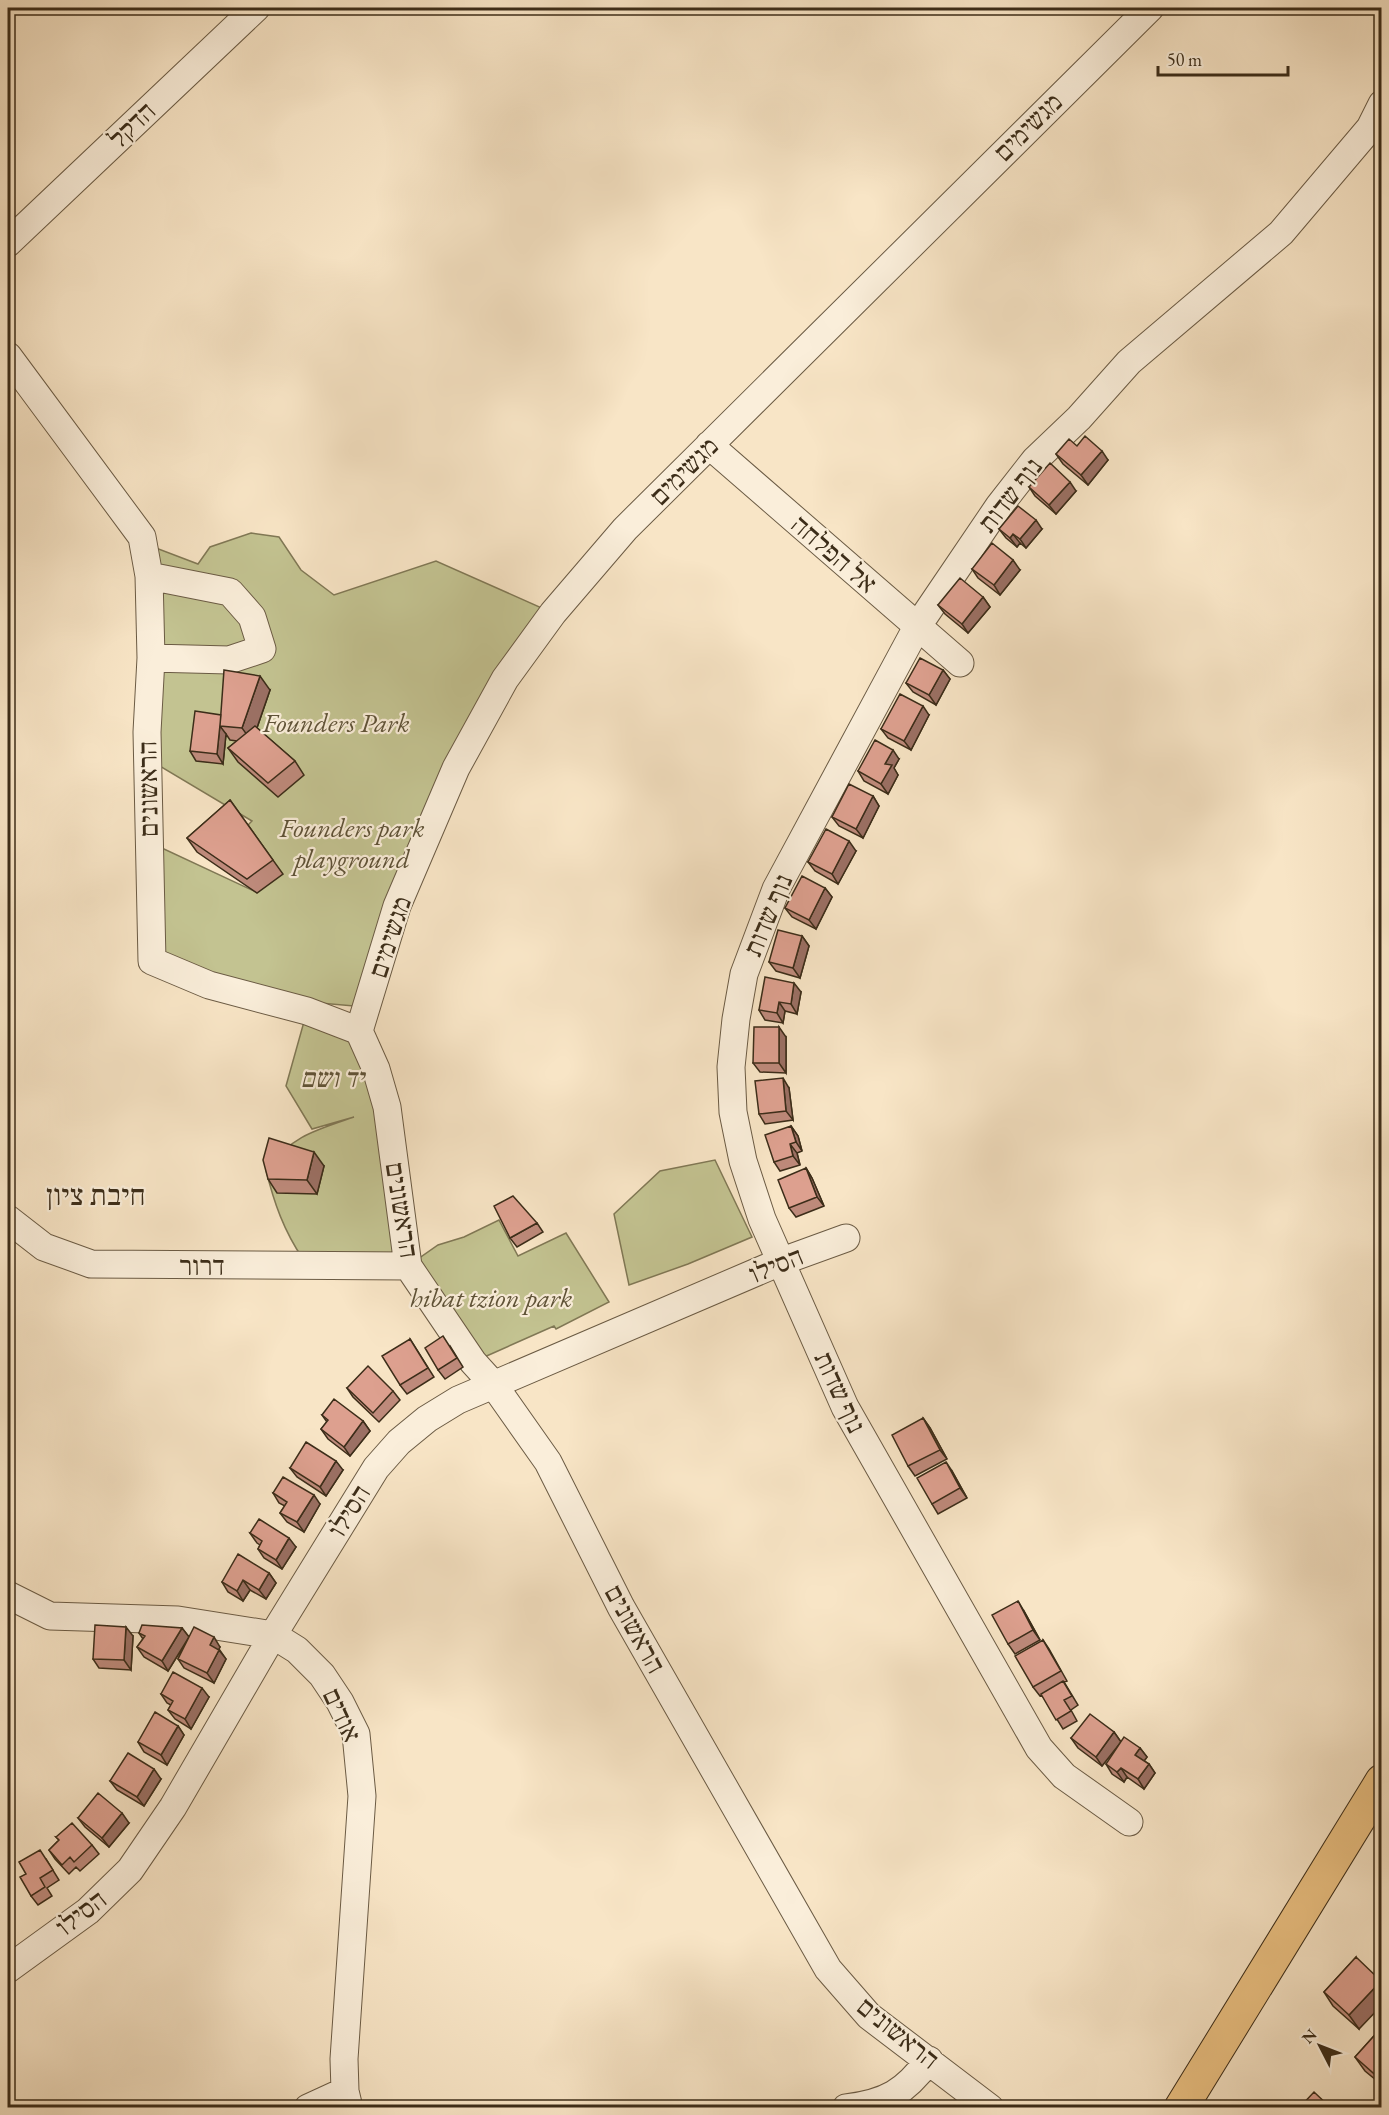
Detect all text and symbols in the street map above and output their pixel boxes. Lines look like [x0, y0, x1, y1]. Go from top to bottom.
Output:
scale bar [1158, 39, 1288, 77]
text: 50 m [1167, 48, 1202, 71]
street label: מגשימים [986, 85, 1070, 169]
street label: הדקל [100, 94, 163, 156]
street label: מגשימים [642, 429, 726, 513]
street label: נוף שדות [969, 450, 1050, 539]
street label: אל הפלחה [784, 507, 885, 601]
park label: Founders Park [261, 705, 410, 740]
street label: הראשונים [129, 741, 166, 838]
park label: Founders park playground [279, 810, 424, 876]
street label: נוף שדות [735, 868, 800, 961]
street label: מגשימים [360, 891, 419, 982]
park label: יד ושם [300, 1060, 366, 1095]
street label: הראשונים [378, 1160, 427, 1260]
district label: חיבת ציון [46, 1175, 146, 1214]
street label: הסילו [743, 1238, 808, 1291]
street label: דרור [179, 1248, 225, 1283]
park label: hibat tzion park [410, 1280, 572, 1315]
street label: נוף שדות [806, 1345, 875, 1438]
street label: הסילו [319, 1478, 378, 1544]
street label: הראשונים [597, 1578, 674, 1679]
street label: אודים [315, 1682, 370, 1747]
street label: הסילו [48, 1882, 113, 1944]
street label: הראשונים [850, 1989, 947, 2077]
north arrow [1290, 2016, 1350, 2076]
text: N [1297, 2024, 1321, 2048]

